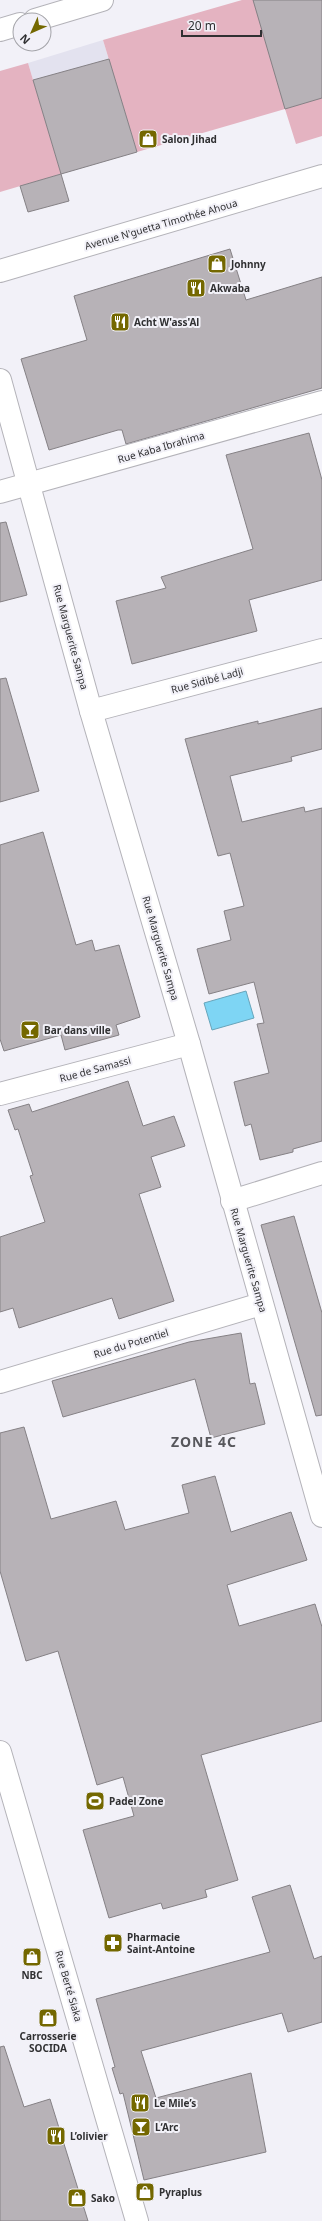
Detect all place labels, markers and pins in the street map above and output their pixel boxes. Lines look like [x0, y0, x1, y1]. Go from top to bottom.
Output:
shop icon: Salon Jihad [137, 128, 159, 150]
place label: Salon Jihad [162, 132, 217, 146]
shop icon: Johnny [206, 253, 228, 275]
place label: Johnny [230, 257, 266, 271]
restaurant icon: Akwaba [185, 277, 207, 299]
place label: Akwaba [210, 281, 250, 295]
restaurant icon: Acht W'ass'Al [109, 311, 131, 333]
place label: Acht W'ass'Al [134, 315, 199, 329]
bar icon: Bar dans ville [19, 1019, 41, 1041]
place label: Bar dans ville [44, 1023, 111, 1037]
sports icon: Padel Zone [84, 1790, 106, 1812]
place label: Padel Zone [109, 1794, 164, 1808]
place label: Pharmacie Saint-Antoine [127, 1930, 195, 1956]
pharmacy icon: Pharmacie Saint-Antoine [102, 1932, 124, 1954]
shop icon: NBC [21, 1946, 43, 1968]
place label: NBC [21, 1968, 43, 1982]
shop icon: Carrosserie SOCIDA [37, 2007, 59, 2029]
place label: Carrosserie SOCIDA [20, 2029, 76, 2055]
restaurant icon: Le Mile’s [129, 2092, 151, 2114]
place label: Le Mile’s [154, 2096, 196, 2110]
bar icon: L‘Arc [130, 2116, 152, 2138]
place label: L‘Arc [155, 2120, 178, 2134]
restaurant icon: L’olivier [45, 2125, 67, 2147]
place label: L’olivier [70, 2129, 108, 2143]
shop icon: Pyraplus [134, 2181, 156, 2203]
place label: Pyraplus [159, 2185, 202, 2199]
shop icon: Sako [66, 2187, 88, 2209]
place label: Sako [91, 2191, 115, 2205]

